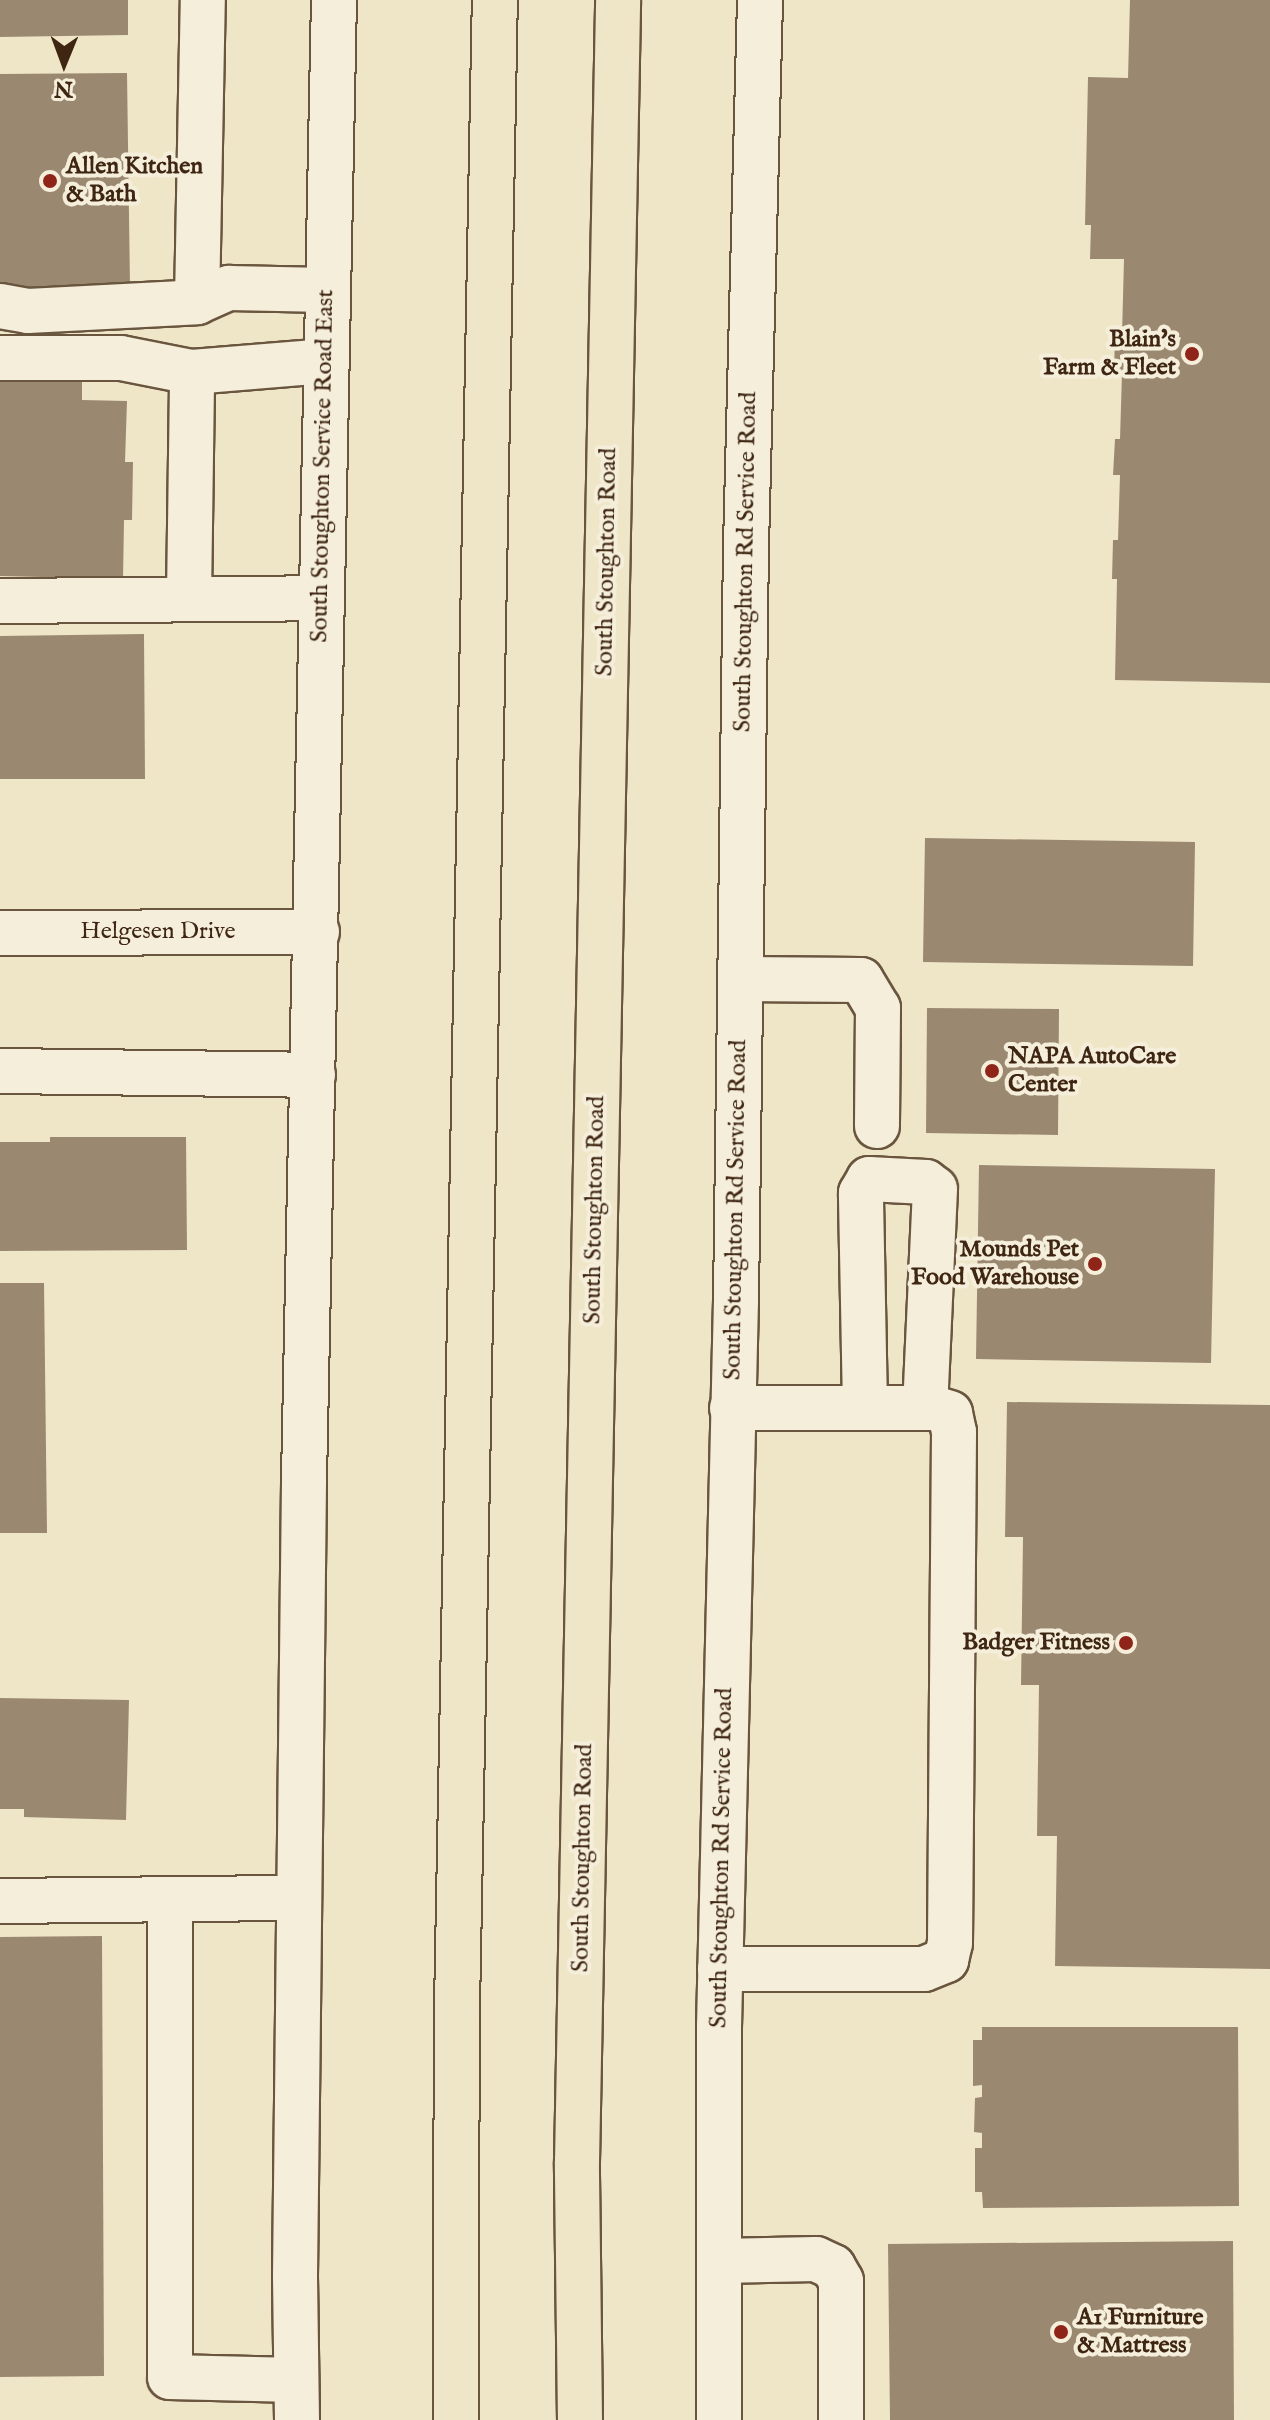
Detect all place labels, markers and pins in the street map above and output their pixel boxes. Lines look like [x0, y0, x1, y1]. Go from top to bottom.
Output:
place label: Allen Kitchen & Bath [66, 153, 203, 209]
marker: Allen Kitchen & Bath [41, 172, 59, 190]
place label: Blain's Farm & Fleet [1043, 326, 1176, 382]
marker: Blain's Farm & Fleet [1183, 345, 1201, 363]
place label: NAPA AutoCare Center [1008, 1043, 1176, 1099]
marker: NAPA AutoCare Center [983, 1062, 1001, 1080]
place label: Mounds Pet Food Warehouse [911, 1236, 1079, 1292]
marker: Mounds Pet Food Warehouse [1086, 1255, 1104, 1273]
place label: Badger Fitness [962, 1629, 1110, 1657]
marker: Badger Fitness [1117, 1634, 1135, 1652]
place label: A1 Furniture & Mattress [1077, 2304, 1203, 2360]
marker: A1 Furniture & Mattress [1052, 2323, 1070, 2341]

